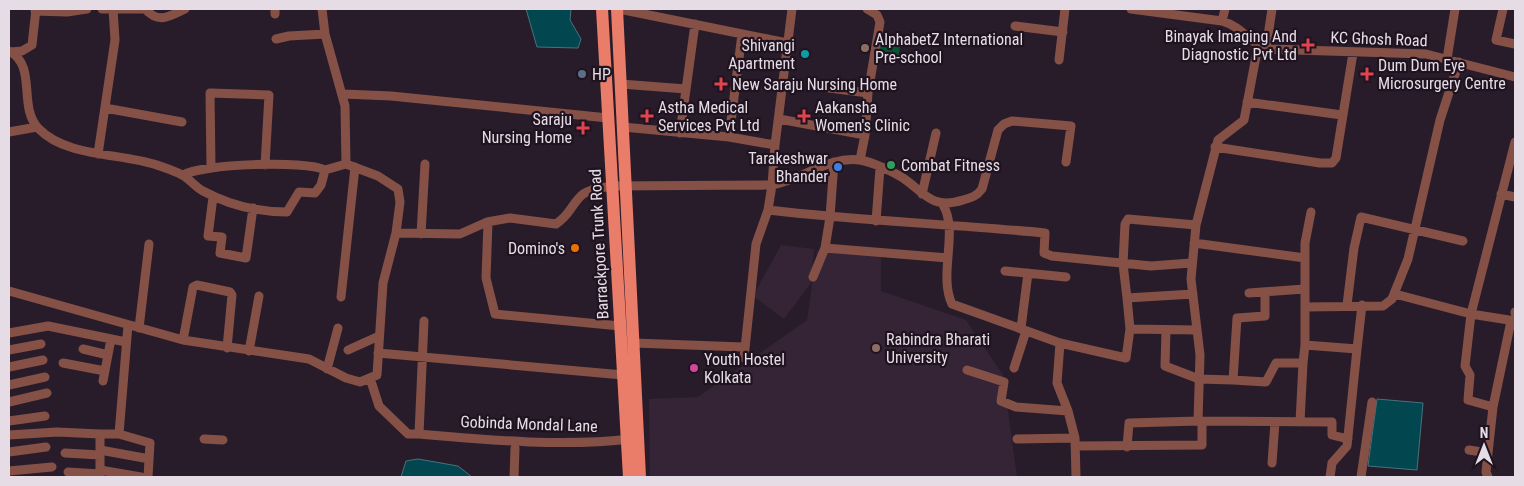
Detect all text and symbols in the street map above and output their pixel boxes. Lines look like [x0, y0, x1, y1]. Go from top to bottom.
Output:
place label: Binayak Imaging And Diagnostic Pvt Ltd [1165, 27, 1297, 64]
street label: KC Ghosh Road [1330, 28, 1428, 50]
place label: AlphabetZ International Pre-school [875, 30, 1023, 67]
place label: Shivangi Apartment [728, 36, 795, 73]
marker: Binayak Imaging And Diagnostic Pvt Ltd [1301, 38, 1315, 52]
marker: AlphabetZ International Pre-school [859, 42, 871, 54]
marker: Shivangi Apartment [799, 48, 811, 60]
place label: Dum Dum Eye Microsurgery Centre [1378, 56, 1506, 93]
place label: HP [592, 65, 611, 84]
marker: Dum Dum Eye Microsurgery Centre [1360, 67, 1374, 81]
marker: HP [576, 68, 588, 80]
place label: New Saraju Nursing Home [732, 75, 897, 94]
marker: New Saraju Nursing Home [714, 77, 728, 91]
place label: Astha Medical Services Pvt Ltd [658, 98, 760, 135]
place label: Aakansha Women's Clinic [815, 98, 910, 135]
marker: Astha Medical Services Pvt Ltd [640, 109, 654, 123]
marker: Aakansha Women's Clinic [797, 109, 811, 123]
place label: Saraju Nursing Home [482, 110, 572, 147]
marker: Saraju Nursing Home [576, 121, 590, 135]
place label: Tarakeshwar Bhander [748, 149, 828, 186]
place label: Combat Fitness [901, 156, 1000, 175]
marker: Combat Fitness [885, 159, 897, 171]
marker: Tarakeshwar Bhander [832, 161, 844, 173]
street label: Barrackpore Trunk Road [586, 168, 612, 320]
place label: Domino's [508, 239, 565, 258]
marker: Domino's [569, 242, 581, 254]
place label: Rabindra Bharati University [886, 330, 990, 367]
marker: Rabindra Bharati University [870, 342, 882, 354]
place label: Youth Hostel Kolkata [704, 350, 785, 387]
marker: Youth Hostel Kolkata [688, 362, 700, 374]
street label: Gobinda Mondal Lane [460, 412, 598, 436]
north arrow [1459, 421, 1509, 471]
text: N [1480, 425, 1488, 441]

